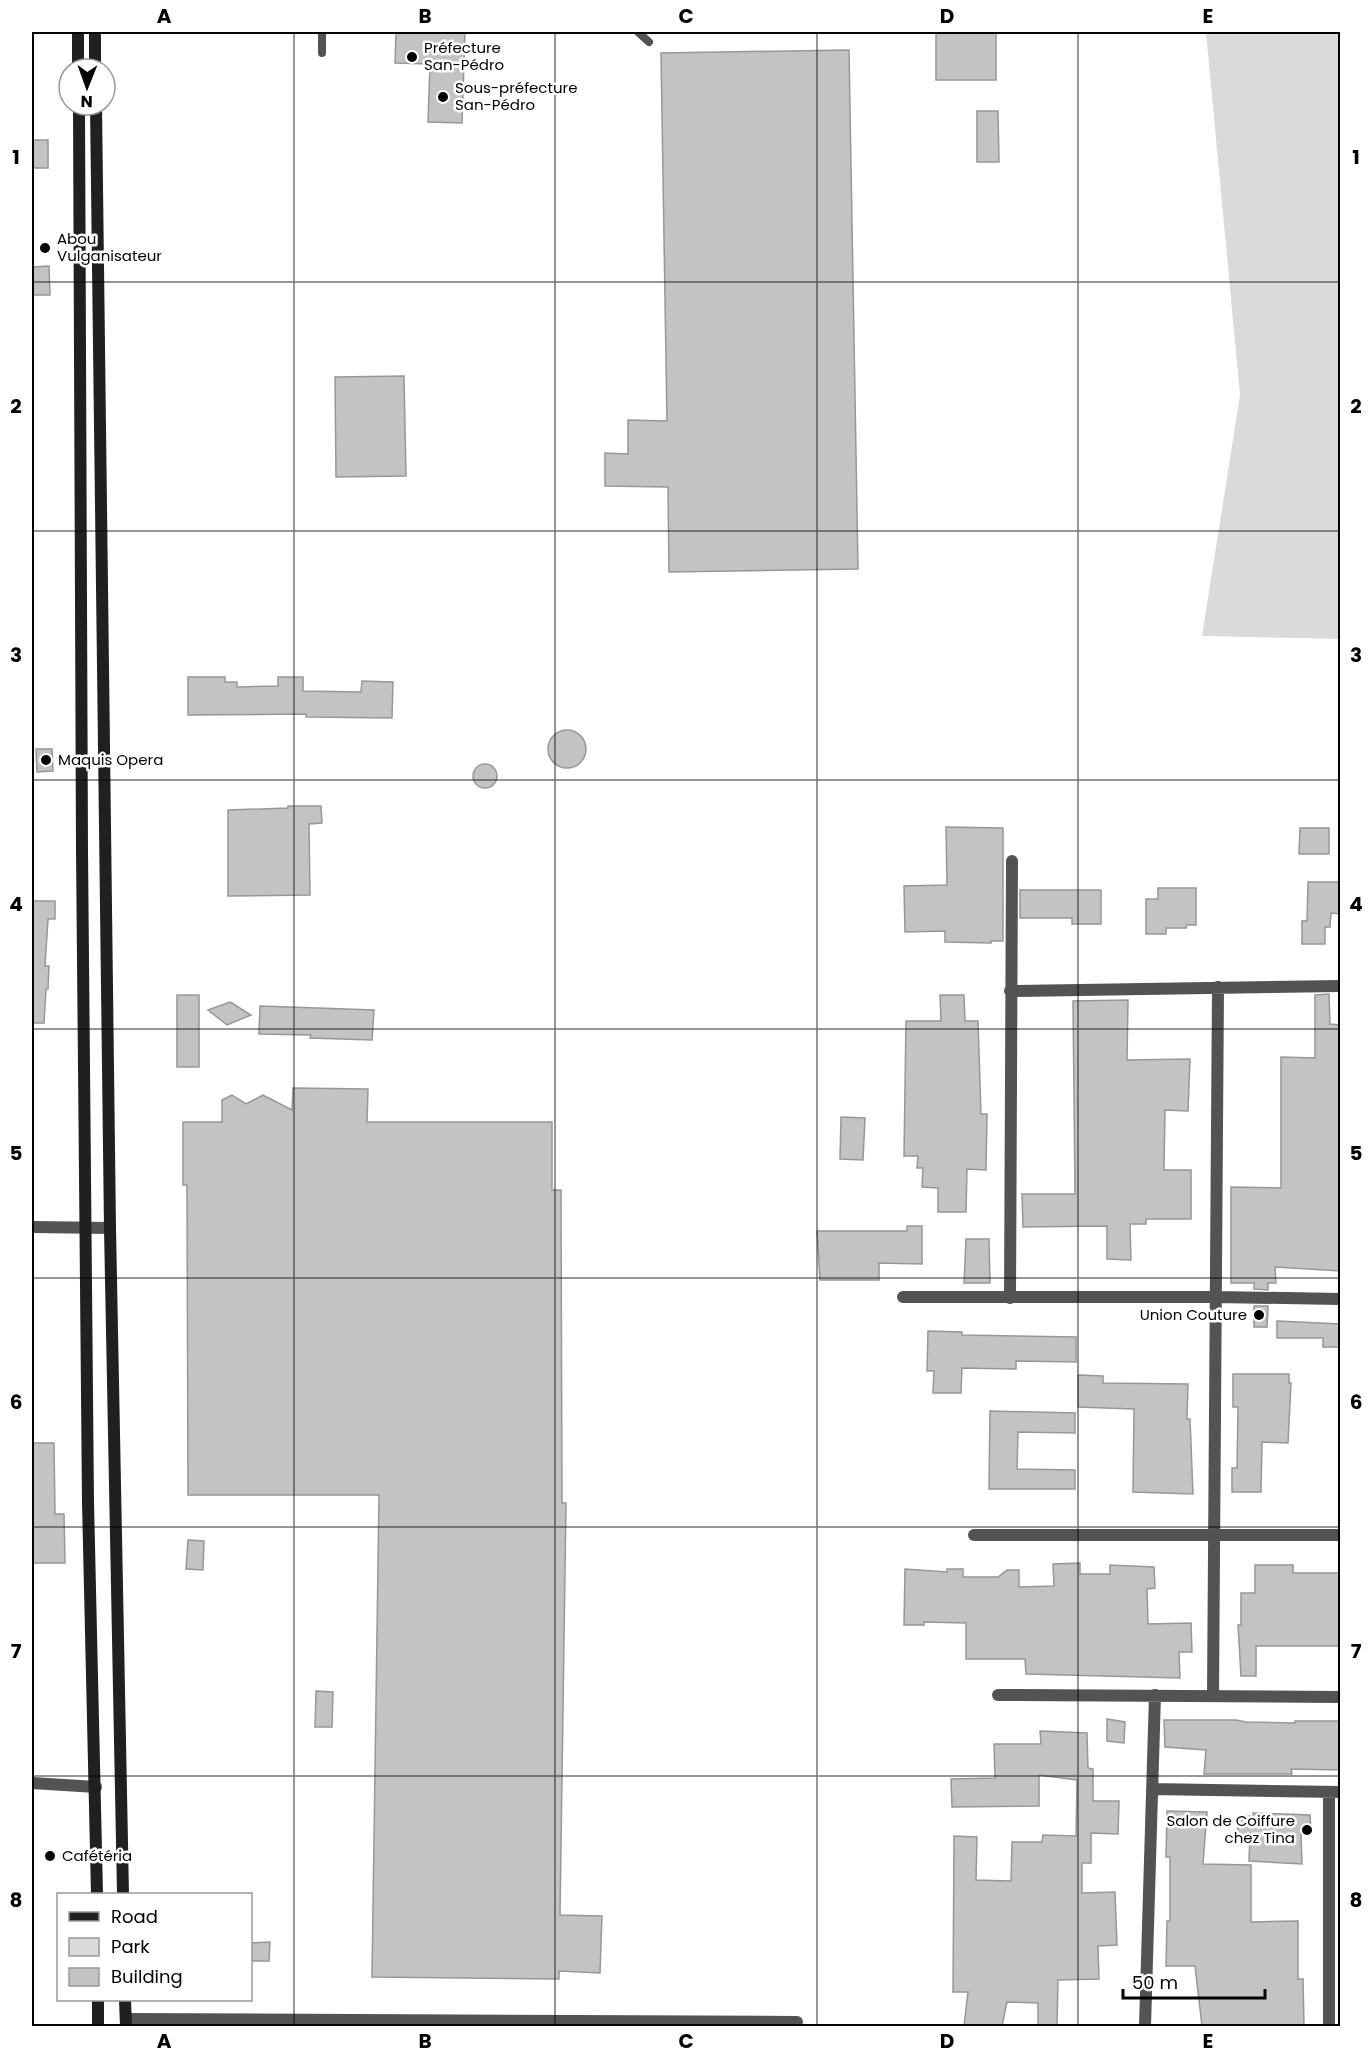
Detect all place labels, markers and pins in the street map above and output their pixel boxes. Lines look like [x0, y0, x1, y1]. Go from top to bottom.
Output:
place label: Préfecture San-Pédro [424, 37, 504, 75]
marker: Préfecture San-Pédro [405, 50, 419, 64]
place label: Sous-préfecture San-Pédro [455, 77, 577, 115]
marker: Sous-préfecture San-Pédro [436, 90, 450, 104]
place label: Abou Vulganisateur [57, 228, 162, 266]
marker: Abou Vulganisateur [38, 241, 52, 255]
place label: Maquis Opera [58, 749, 163, 770]
marker: Maquis Opera [39, 753, 53, 767]
place label: Union Couture [1140, 1304, 1247, 1325]
marker: Union Couture [1252, 1308, 1266, 1322]
place label: Salon de Coiffure chez Tina [1166, 1810, 1295, 1848]
marker: Salon de Coiffure chez Tina [1300, 1823, 1314, 1837]
place label: Cafétéria [62, 1845, 132, 1866]
marker: Cafétéria [43, 1849, 57, 1863]

